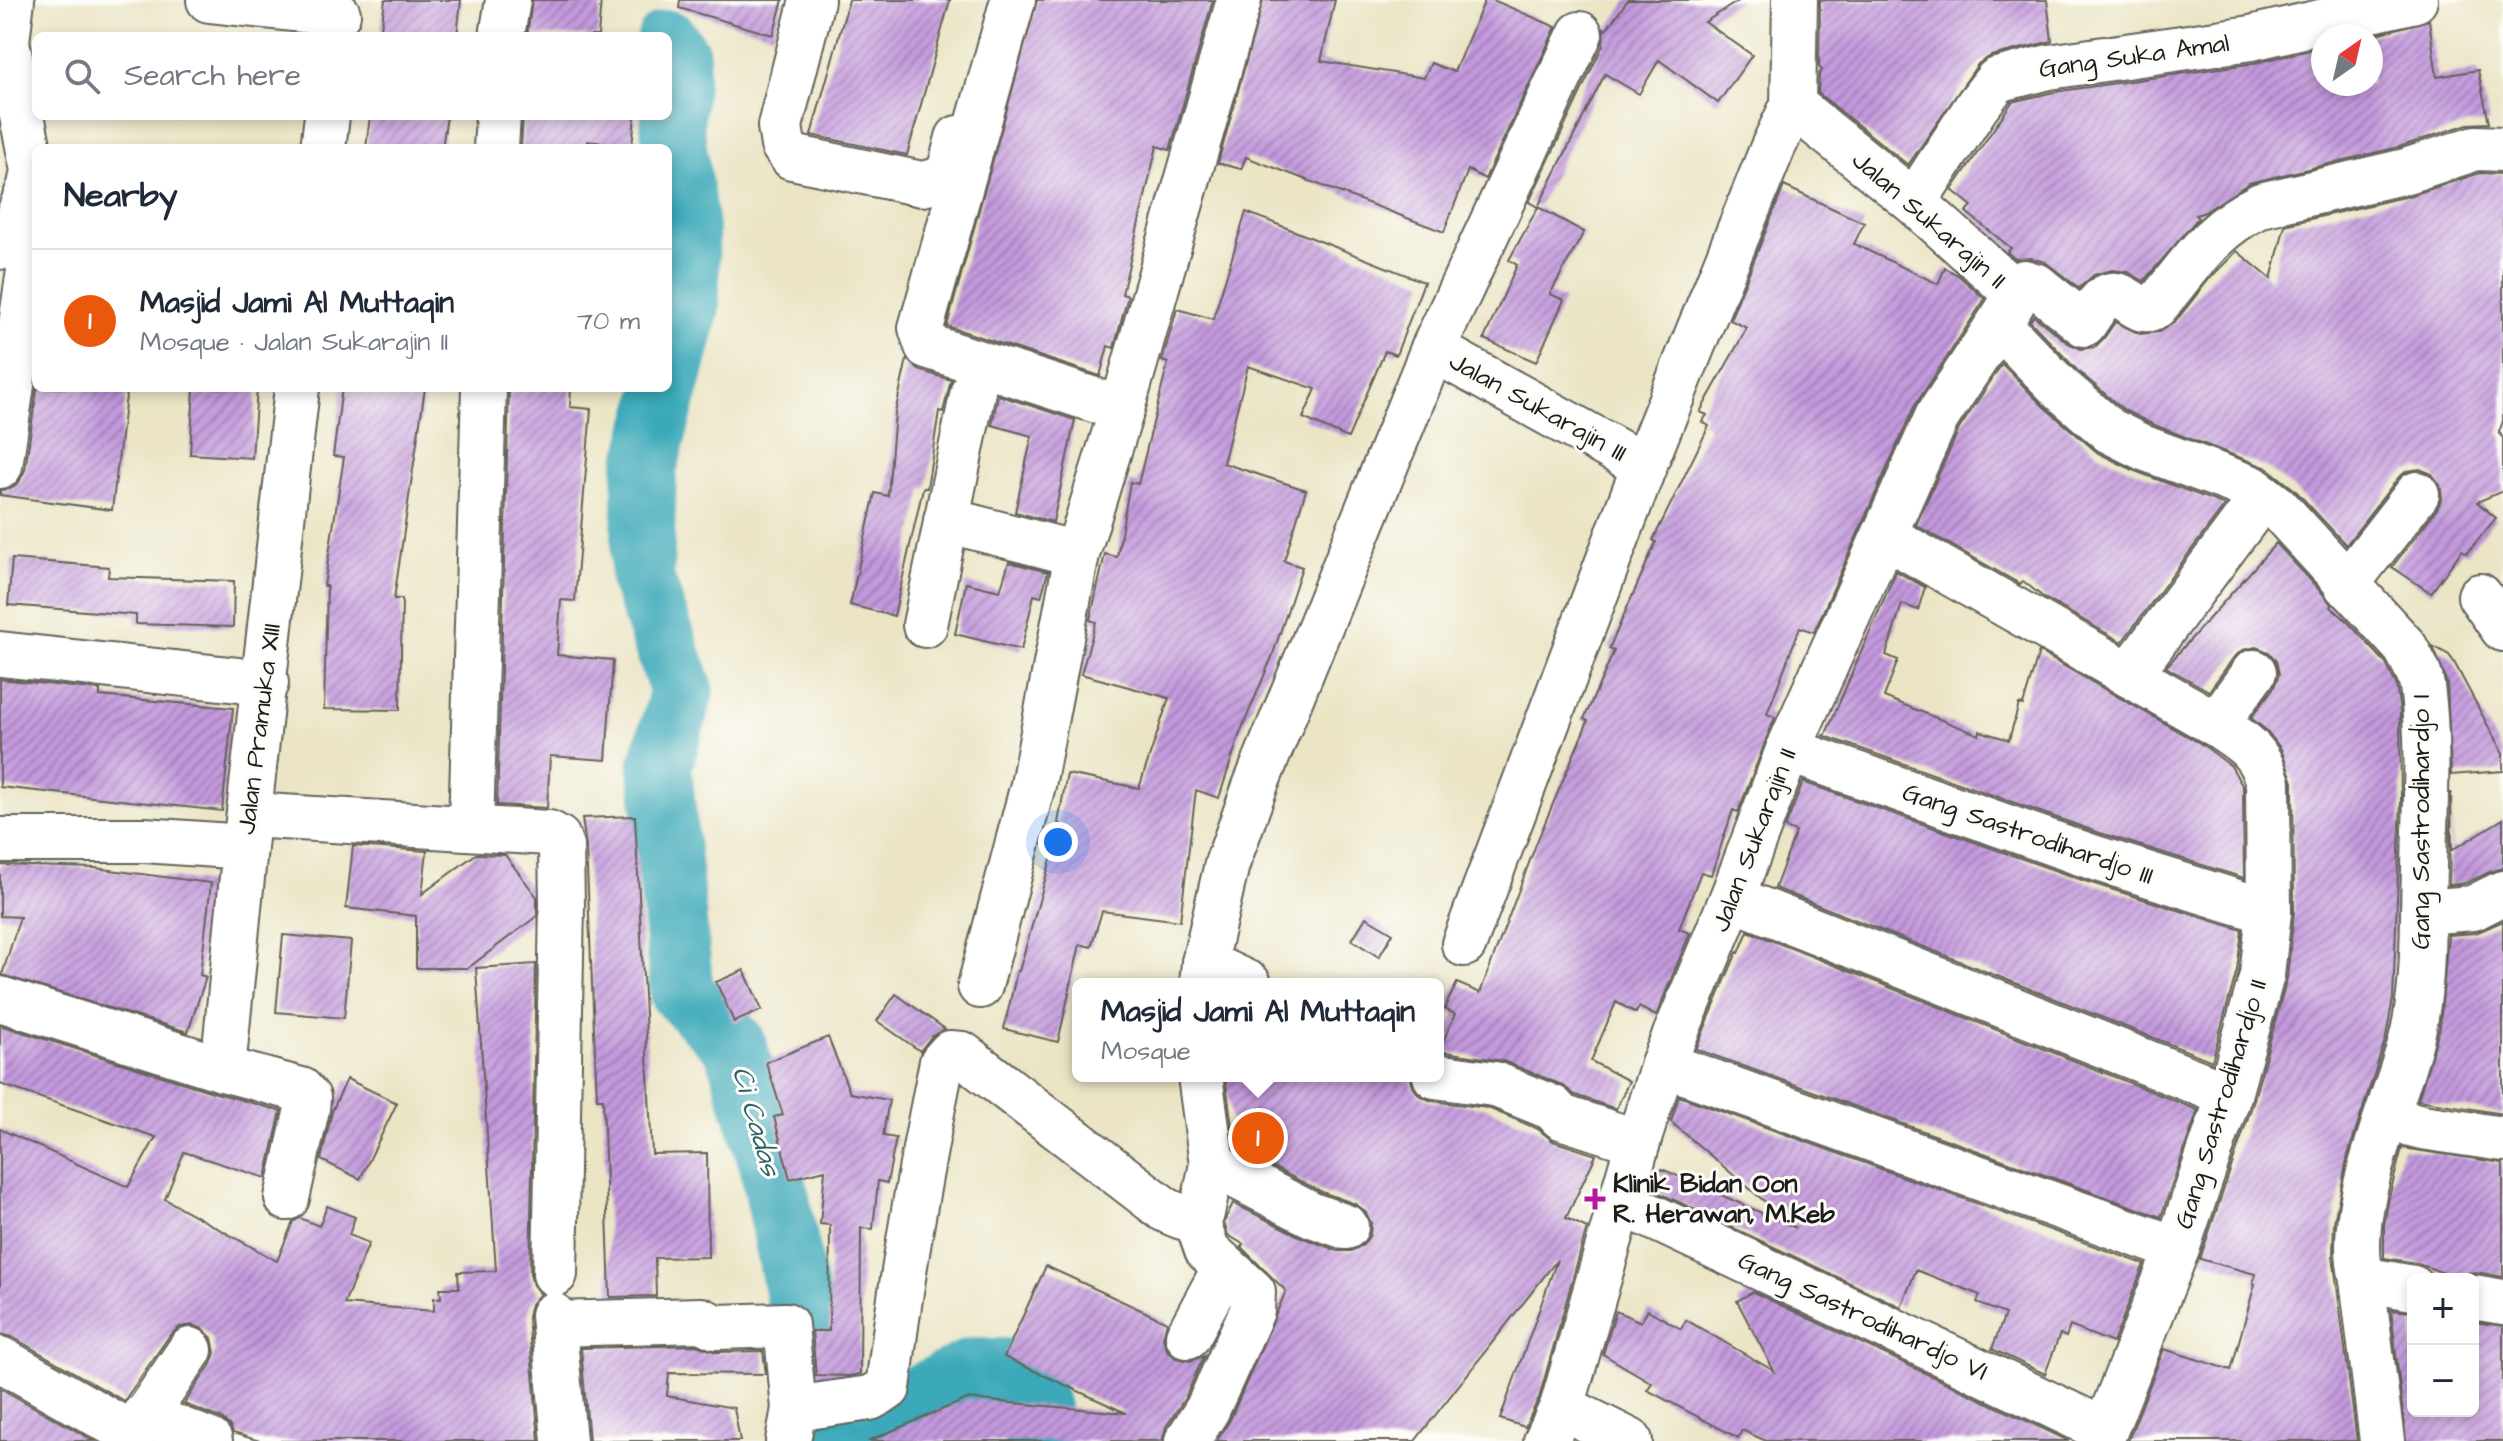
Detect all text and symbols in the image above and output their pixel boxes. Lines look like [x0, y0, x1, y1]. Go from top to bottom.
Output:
north arrow [2311, 24, 2383, 96]
street label: Gang Suka Amal [2037, 25, 2232, 89]
search box [32, 32, 672, 120]
icon: search [60, 54, 104, 98]
text: Search here [124, 55, 301, 97]
street label: Jalan Sukarajin II [1844, 143, 2014, 297]
text: Nearby [64, 172, 178, 220]
text: Masjid Jami Al Muttaqin [140, 282, 454, 324]
text: 1 [88, 303, 92, 339]
text: 70 m [577, 303, 640, 339]
text: Mosque · Jalan Sukarajin II [140, 324, 449, 360]
street label: Jalan Sukarajin III [1443, 343, 1633, 471]
street label: Jalan Pramuka XIII [228, 621, 290, 837]
street label: Gang Sastrodihardjo I [2403, 694, 2441, 950]
street label: Jalan Sukarajin II [1702, 743, 1806, 937]
street label: Gang Sastrodihardjo III [1897, 774, 2158, 896]
your location [1038, 822, 1078, 862]
street label: Gang Sastrodihardjo II [2166, 975, 2278, 1234]
popup [1072, 978, 1444, 1082]
text: Masjid Jami Al Muttaqin [1101, 991, 1415, 1033]
text: Mosque [1101, 1033, 1191, 1069]
water label: Ci Cadas [722, 1062, 791, 1182]
pin: 1 [1232, 1108, 1284, 1168]
place label: Klinik Bidan Oon R. Herawan, M.Keb [1613, 1166, 1835, 1232]
marker: Klinik Bidan Oon R. Herawan, M.Keb [1584, 1188, 1606, 1210]
street label: Gang Sastrodihardjo VI [1732, 1242, 1994, 1391]
map controls [2407, 1273, 2479, 1417]
button: + [2407, 1273, 2479, 1345]
button: − [2407, 1345, 2479, 1417]

